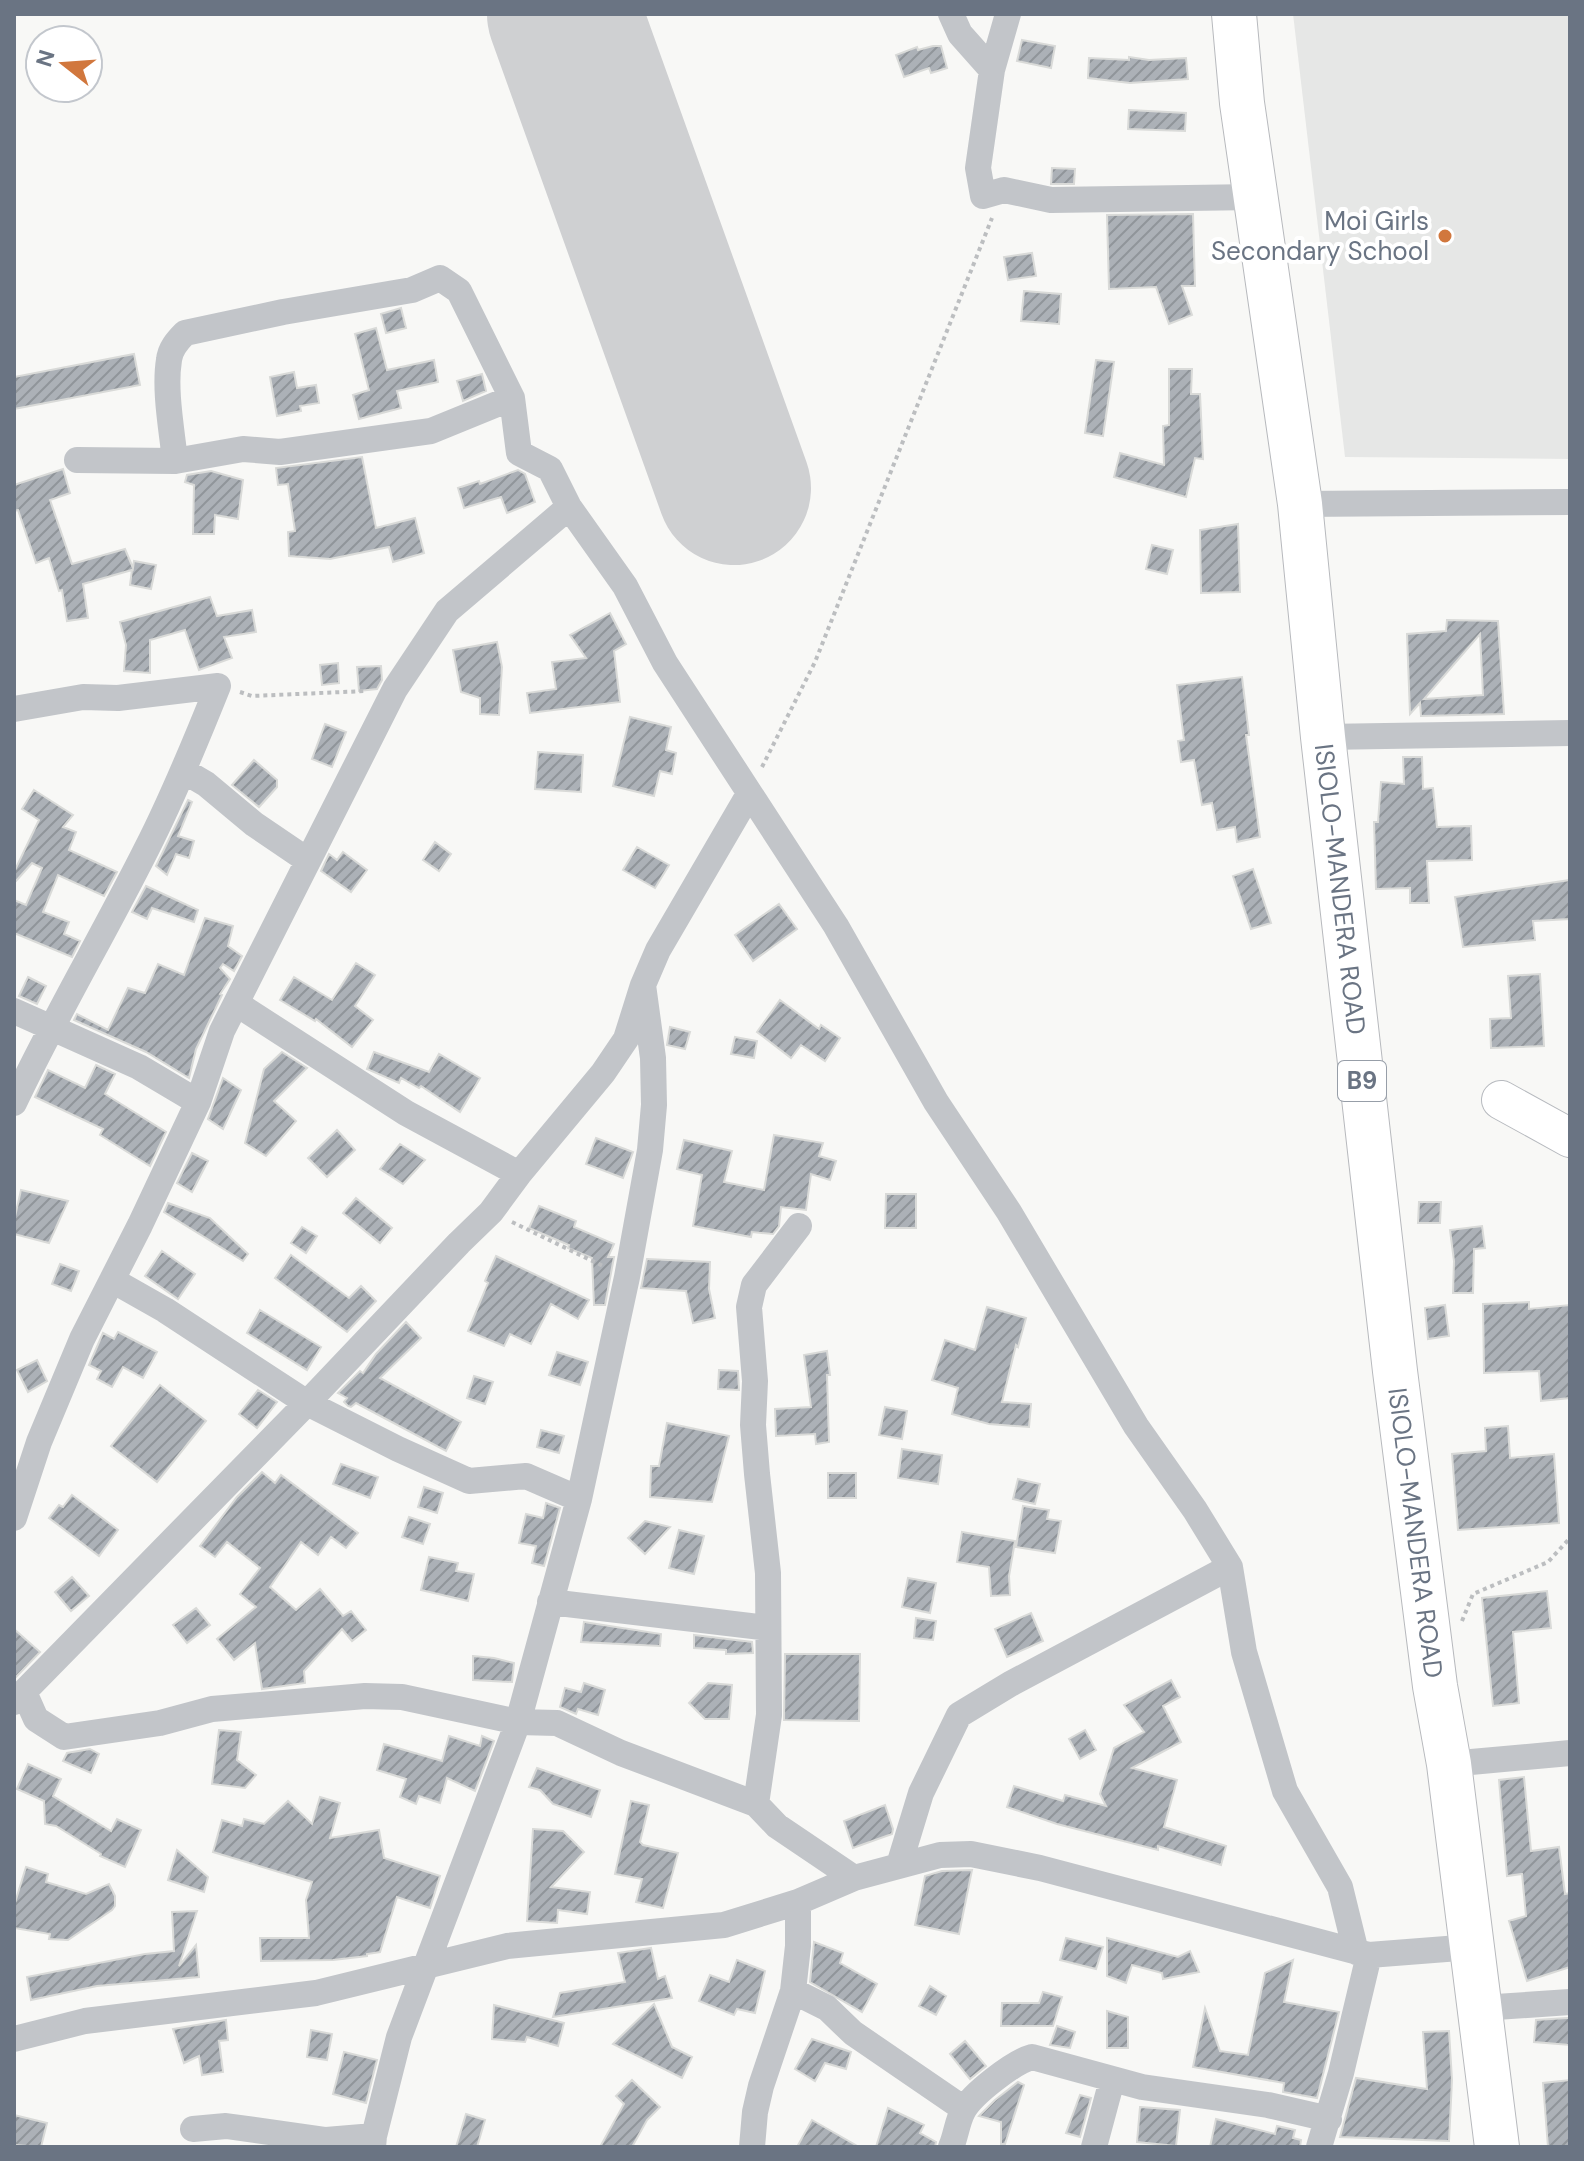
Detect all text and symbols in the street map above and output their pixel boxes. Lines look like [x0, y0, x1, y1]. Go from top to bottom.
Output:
north arrow [24, 24, 104, 104]
text: N [29, 46, 62, 70]
place label: Moi Girls Secondary School [1211, 204, 1429, 268]
marker: Moi Girls Secondary School [1436, 227, 1454, 245]
street label: ISIOLO-MANDERA ROAD [1307, 742, 1374, 1037]
road number: B9 [1338, 1061, 1386, 1101]
street label: ISIOLO-MANDERA ROAD [1380, 1386, 1451, 1680]

